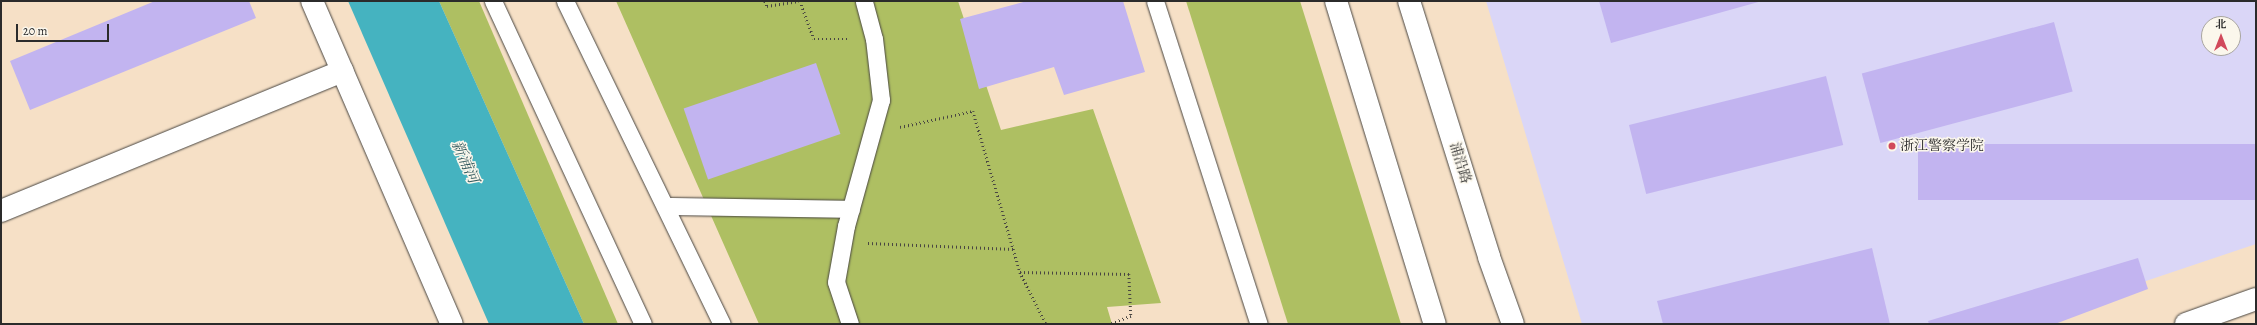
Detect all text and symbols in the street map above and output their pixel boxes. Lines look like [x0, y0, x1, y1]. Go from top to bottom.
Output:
scale bar [18, 16, 111, 42]
north arrow [2201, 16, 2241, 56]
text: 北 [2216, 17, 2227, 32]
text: 20 m [23, 23, 47, 39]
water label: 新浦河 [448, 138, 482, 186]
place label: 浙江警察学院 [1900, 138, 1984, 154]
street label: 浦沿路 [1446, 140, 1474, 186]
marker: 浙江警察学院 [1887, 141, 1897, 151]

